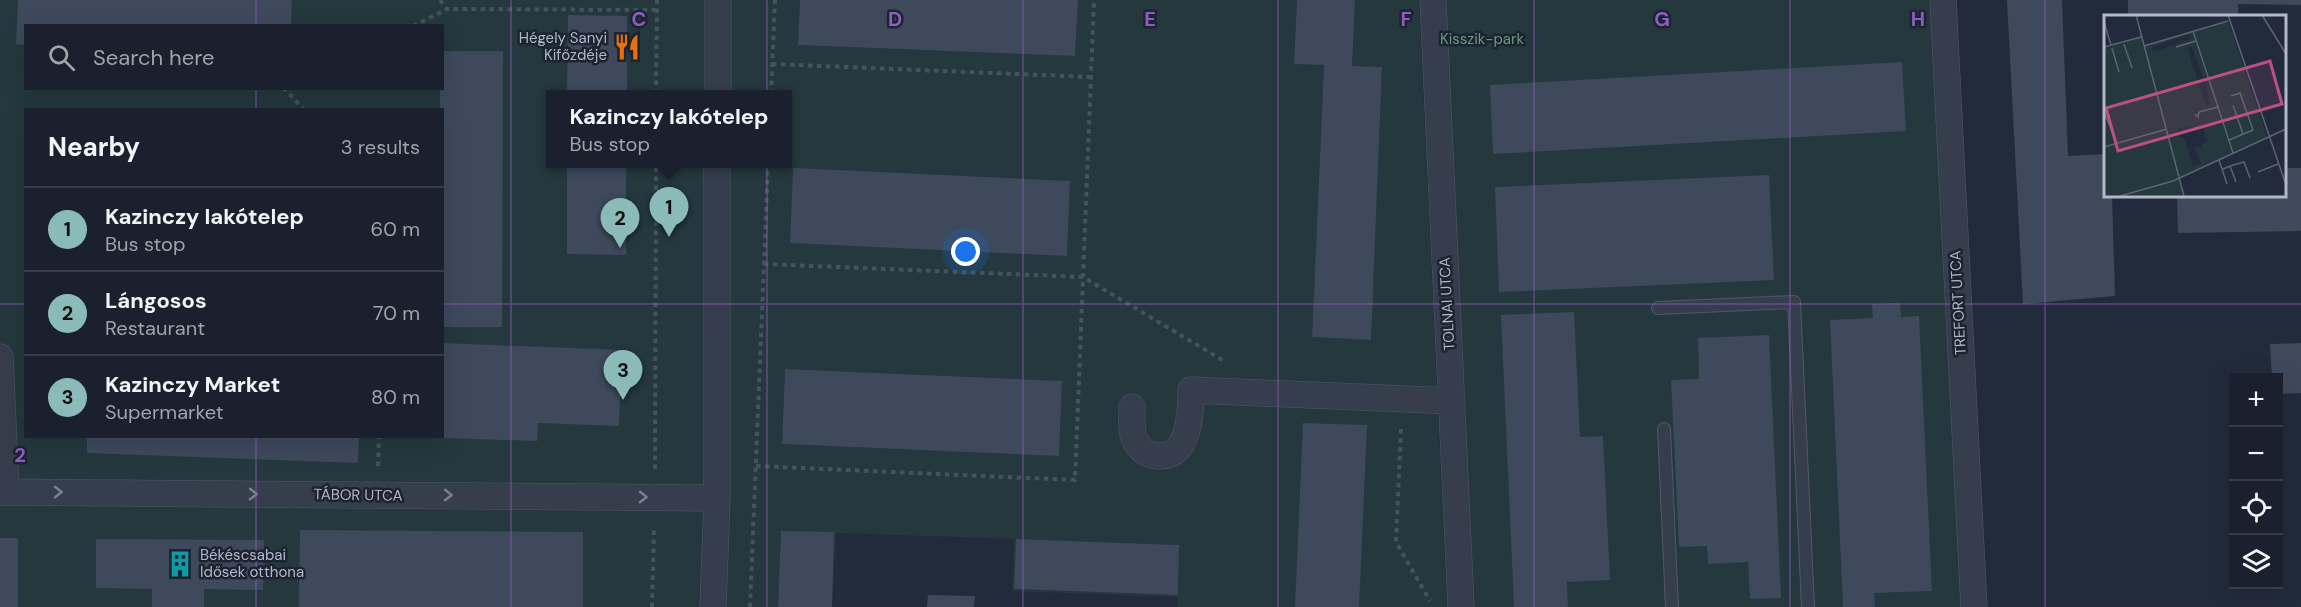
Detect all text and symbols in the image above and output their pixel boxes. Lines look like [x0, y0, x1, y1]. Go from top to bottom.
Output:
text: C [632, 6, 646, 32]
text: D [888, 6, 902, 32]
text: E [1144, 6, 1156, 32]
text: F [1400, 6, 1412, 32]
text: G [1654, 6, 1670, 32]
text: H [1911, 6, 1925, 32]
inset map [2104, 15, 2286, 196]
search box [24, 24, 444, 90]
place label: Hégely Sanyi Kifőzdéje [519, 28, 607, 65]
park label: Kisszik-park [1440, 29, 1525, 49]
restaurant icon: Hégely Sanyi Kifőzdéje [612, 32, 642, 62]
icon: search [45, 41, 78, 74]
text: Search here [93, 43, 214, 72]
popup [546, 90, 792, 168]
text: Kazinczy lakótelep [570, 102, 769, 131]
text: Nearby [48, 130, 140, 164]
text: Bus stop [570, 131, 650, 157]
text: 3 results [341, 134, 420, 160]
pin: 1 [650, 188, 688, 237]
pin: 2 [600, 198, 640, 248]
text: Kazinczy lakótelep [105, 202, 304, 231]
text: 1 [64, 216, 71, 242]
text: 60 m [371, 216, 420, 242]
text: Bus stop [105, 231, 185, 257]
your location [951, 237, 980, 266]
street label: TREFORT UTCA [1945, 250, 1971, 356]
street label: TOLNAI UTCA [1435, 257, 1459, 351]
text: Lángosos [105, 286, 207, 315]
text: 2 [62, 300, 73, 326]
text: 70 m [373, 300, 420, 326]
text: Restaurant [105, 315, 205, 341]
pin: 3 [604, 350, 642, 400]
text: Kazinczy Market [105, 370, 280, 399]
map controls [2229, 373, 2283, 589]
button: + [2229, 373, 2283, 427]
text: 3 [61, 384, 74, 410]
text: 80 m [371, 384, 420, 410]
text: Supermarket [105, 399, 224, 425]
button: − [2229, 427, 2283, 481]
text: 2 [14, 442, 26, 468]
button: locate [2229, 481, 2283, 535]
street label: TÁBOR UTCA [313, 484, 403, 506]
one-way arrow [54, 486, 63, 498]
one-way arrow [249, 488, 258, 500]
one-way arrow [444, 489, 453, 502]
one-way arrow [639, 491, 648, 503]
button: layers [2229, 535, 2283, 589]
place label: Békéscsabai Idősek otthona [200, 545, 304, 582]
building icon: Békéscsabai Idősek otthona [165, 549, 195, 579]

